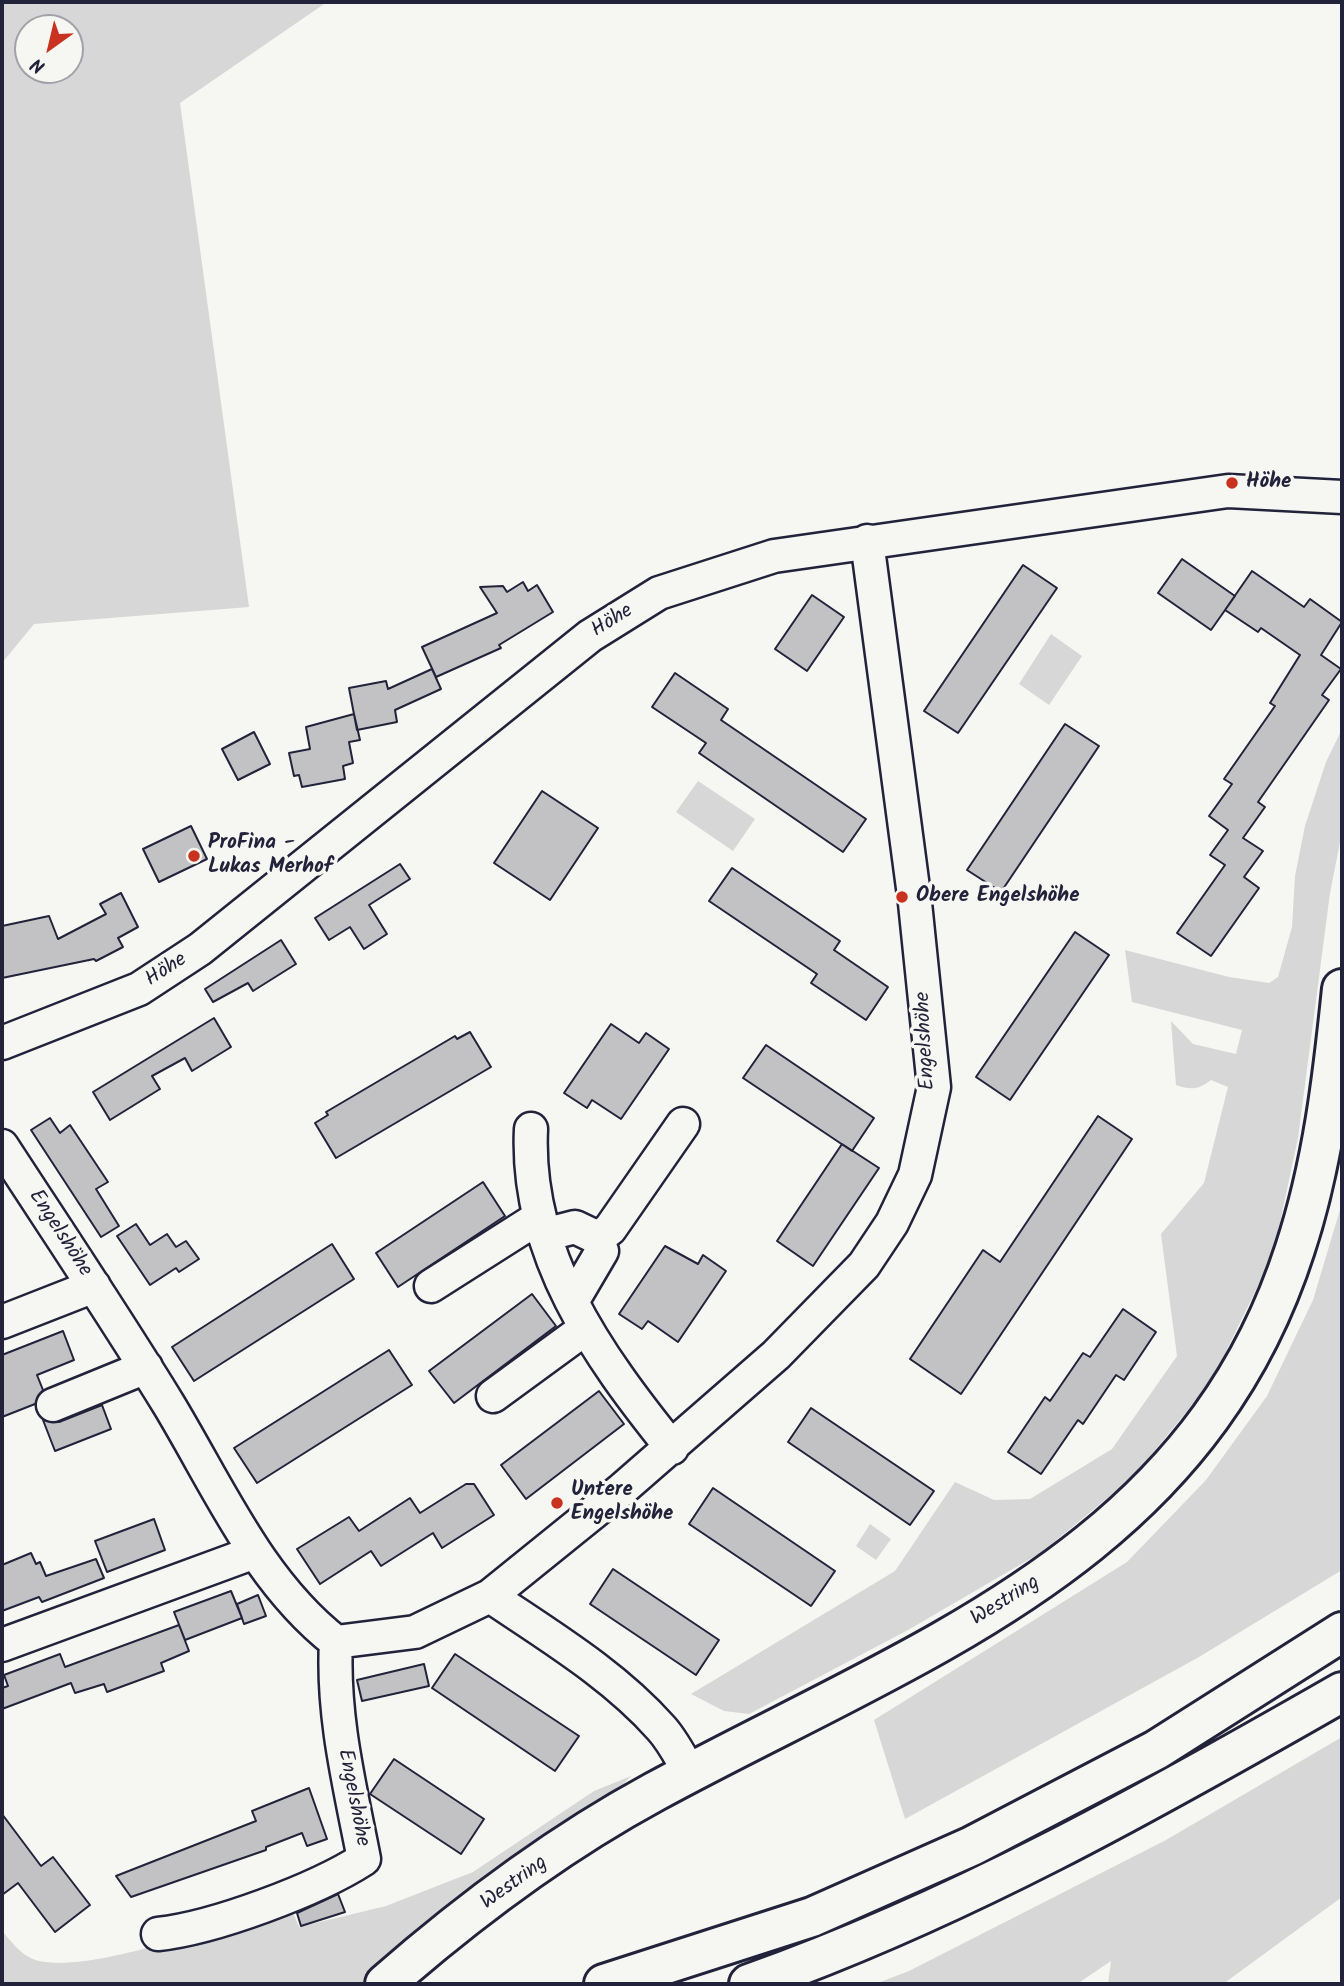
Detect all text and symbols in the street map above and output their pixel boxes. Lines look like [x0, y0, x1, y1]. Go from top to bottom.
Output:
north arrow [14, 14, 84, 84]
text: N [25, 49, 52, 81]
place label: Höhe [1246, 470, 1291, 496]
marker: Höhe [1224, 475, 1240, 491]
street label: Höhe [588, 600, 638, 644]
place label: ProFina - Lukas Merhof [208, 831, 333, 881]
marker: ProFina - Lukas Merhof [186, 848, 202, 864]
place label: Obere Engelshöhe [916, 884, 1079, 910]
marker: Obere Engelshöhe [894, 889, 910, 905]
street label: Höhe [142, 948, 192, 994]
street label: Engelshöhe [912, 991, 942, 1091]
street label: Engelshöhe [22, 1186, 96, 1282]
place label: Untere Engelshöhe [571, 1478, 673, 1528]
marker: Untere Engelshöhe [549, 1495, 565, 1511]
street label: Westring [967, 1571, 1045, 1633]
street label: Engelshöhe [330, 1747, 374, 1849]
street label: Westring [477, 1851, 553, 1917]

